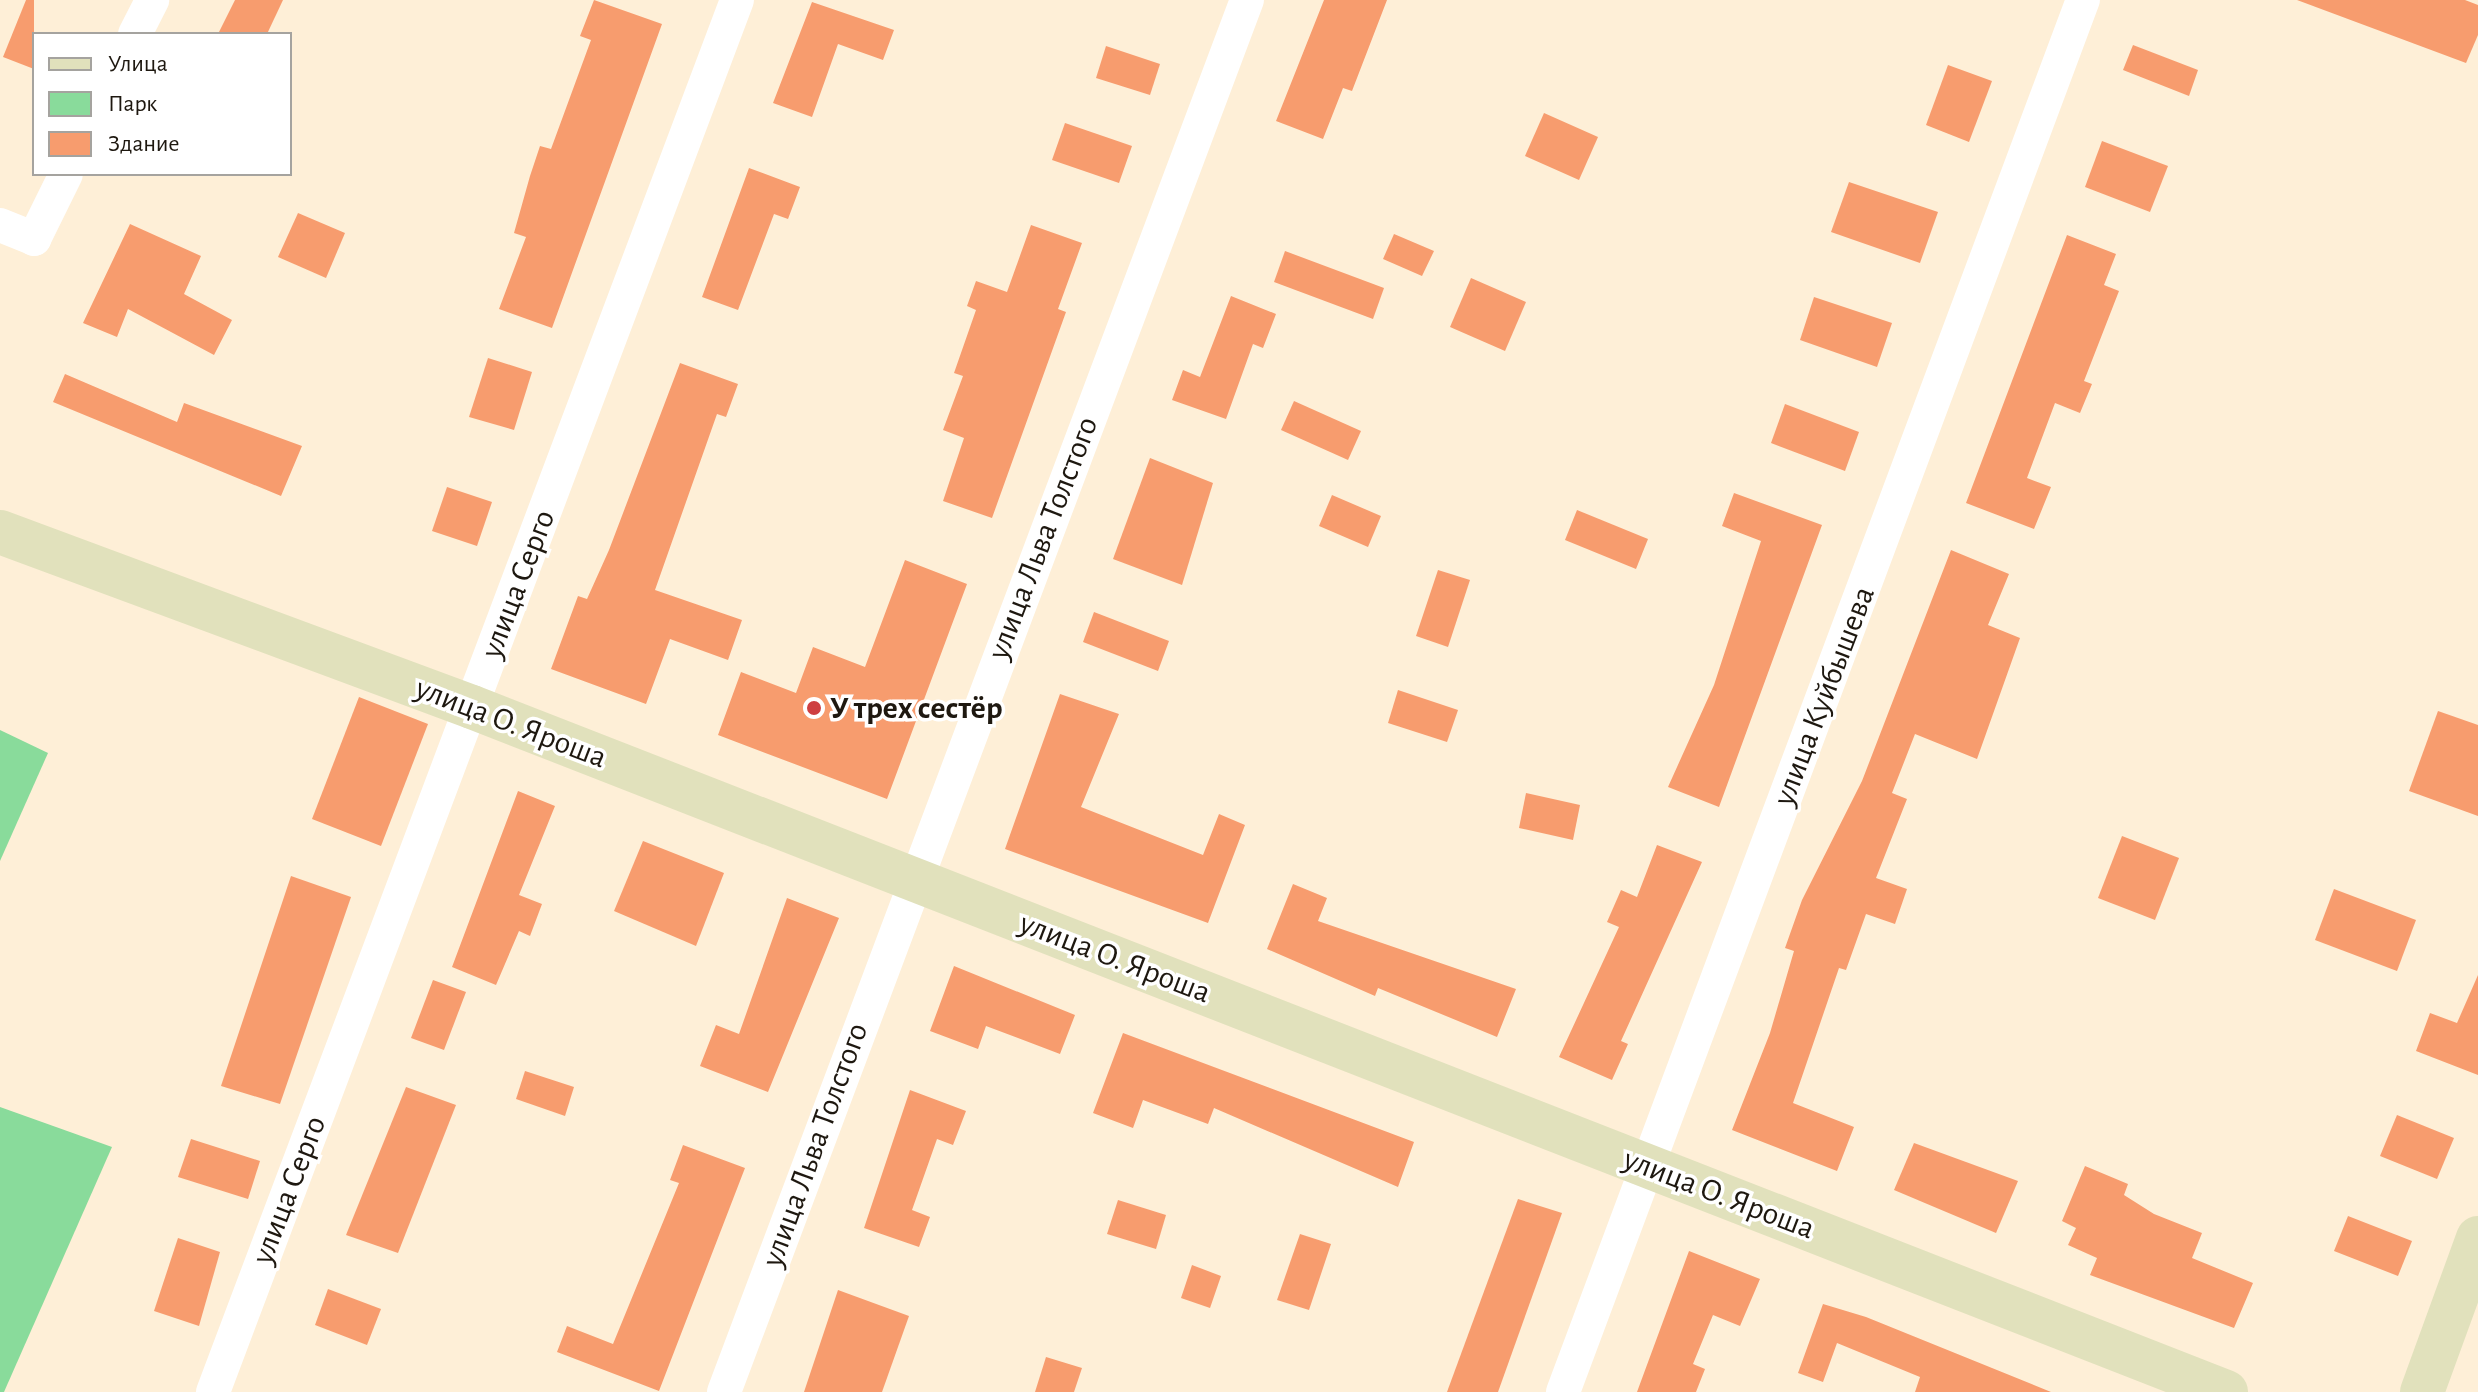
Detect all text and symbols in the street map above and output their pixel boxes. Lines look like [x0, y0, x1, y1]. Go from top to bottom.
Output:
legend [32, 32, 292, 176]
text: Улица [108, 52, 168, 76]
text: Парк [108, 92, 157, 116]
text: Здание [108, 132, 179, 156]
street label: улица Льва Толстого [979, 411, 1107, 665]
street label: улица Серго [472, 505, 564, 663]
street label: улица Куйбышева [1765, 581, 1883, 811]
street label: улица О. Яроша [410, 669, 612, 777]
place label: У трех сестёр [830, 689, 1003, 727]
marker: У трех сестёр [805, 699, 823, 717]
street label: улица О. Яроша [1014, 904, 1216, 1012]
street label: улица Льва Толстого [753, 1018, 877, 1272]
street label: улица Серго [243, 1111, 335, 1269]
street label: улица О. Яроша [1618, 1140, 1820, 1248]

